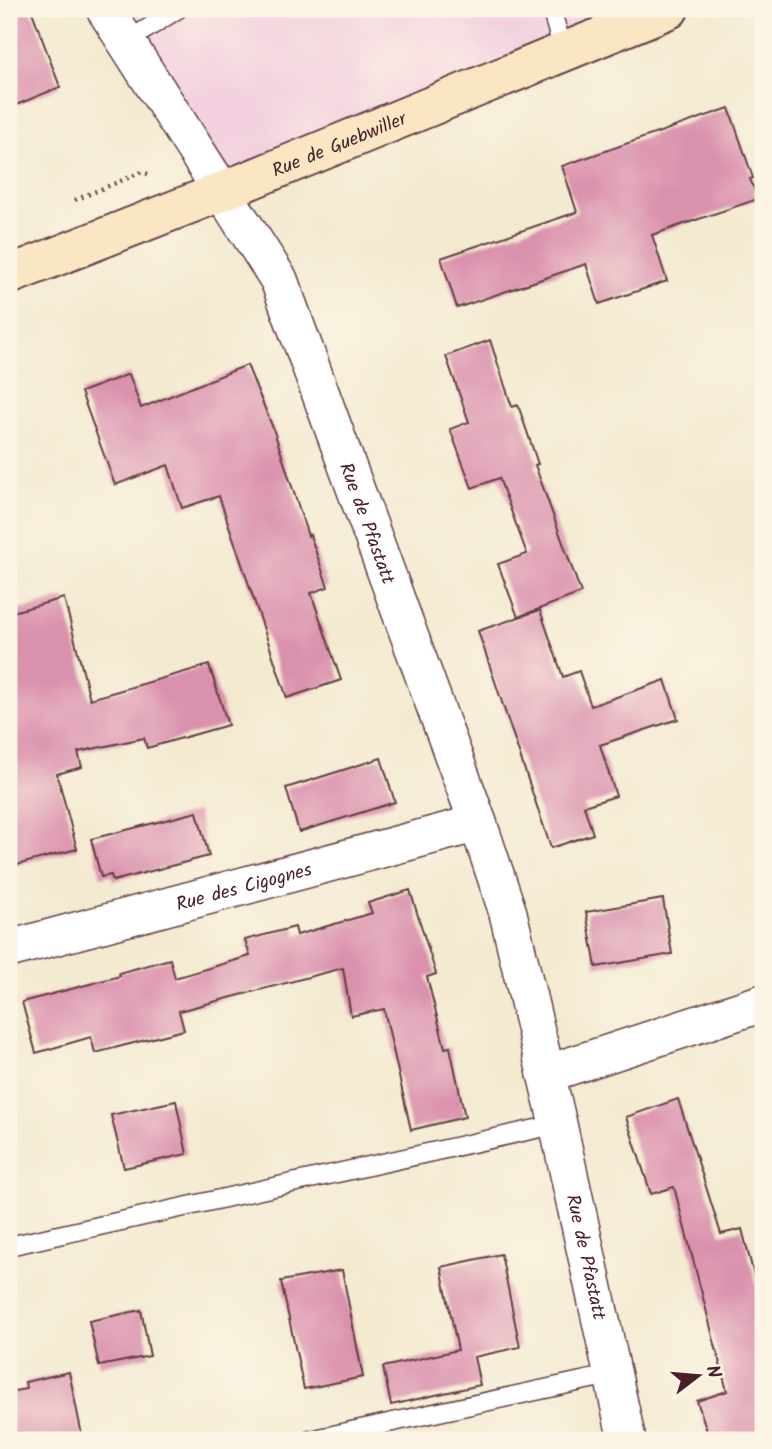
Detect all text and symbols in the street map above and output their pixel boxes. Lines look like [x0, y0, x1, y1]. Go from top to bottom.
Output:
street label: Rue de Guebwiller [268, 104, 413, 186]
street label: Rue de Pfastatt [330, 459, 402, 590]
street label: Rue des Cigognes [173, 855, 316, 920]
street label: Rue de Pfastatt [557, 1192, 613, 1323]
north arrow [664, 1340, 734, 1410]
text: N [696, 1362, 728, 1382]

